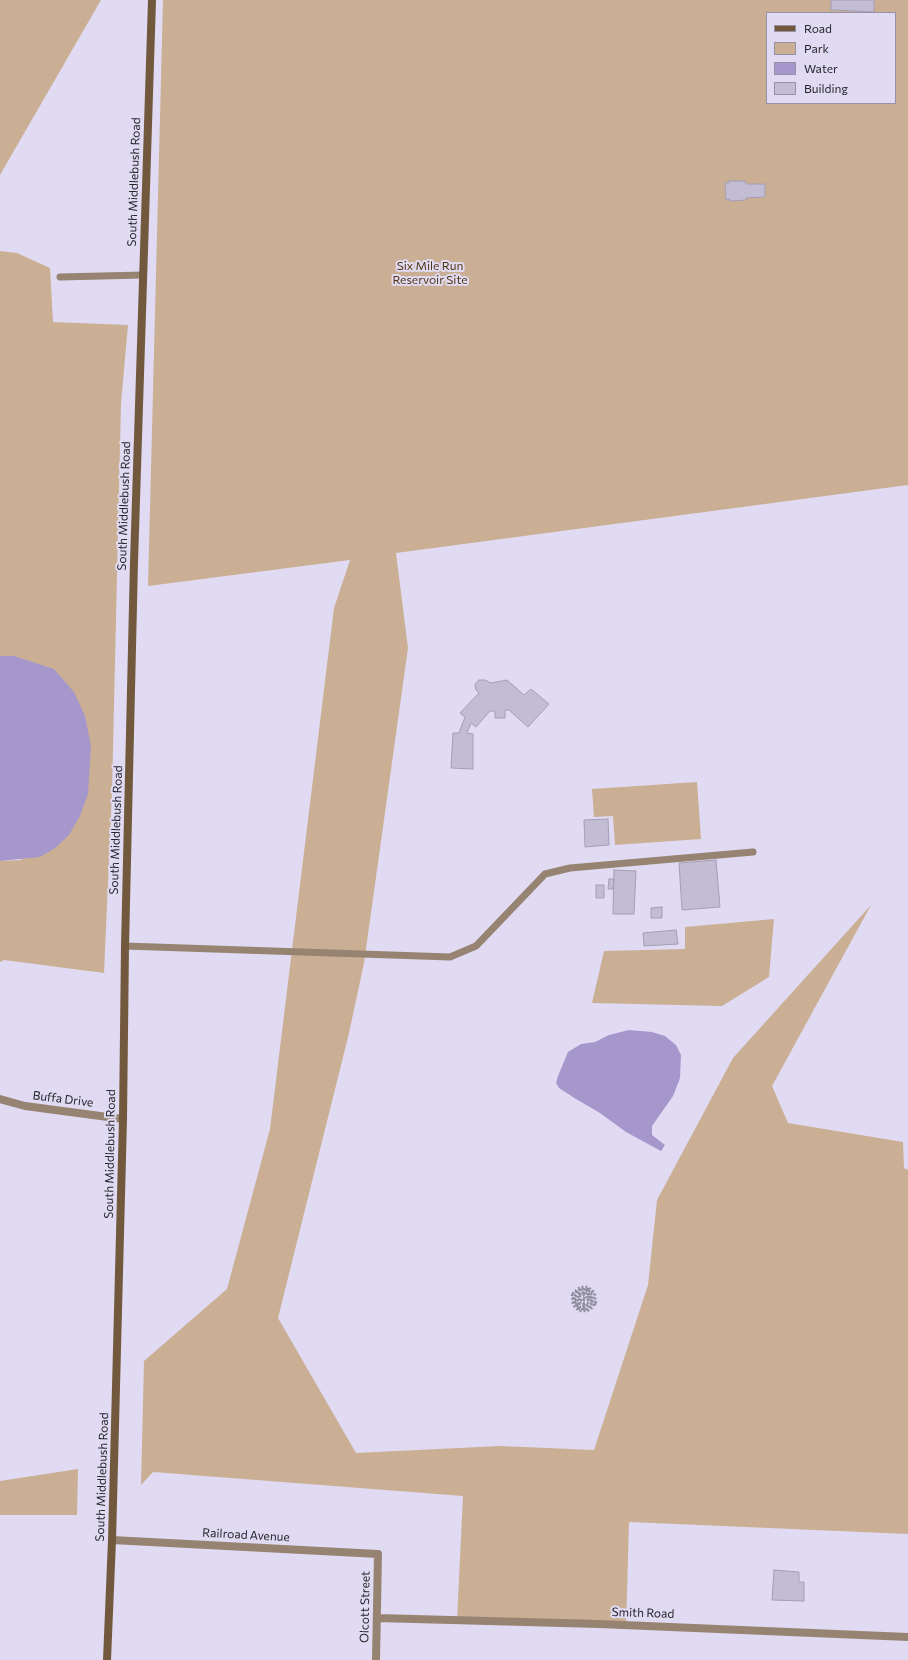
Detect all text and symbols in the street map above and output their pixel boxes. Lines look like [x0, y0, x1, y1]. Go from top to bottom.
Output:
legend [766, 12, 896, 104]
text: Road [804, 21, 832, 35]
text: Park [804, 41, 829, 55]
text: Water [804, 61, 838, 75]
text: Building [804, 81, 848, 95]
street label: South Middlebush Road [125, 117, 143, 247]
park label: Six Mile Run Reservoir Site [392, 259, 468, 287]
street label: South Middlebush Road [115, 441, 133, 571]
street label: South Middlebush Road [107, 765, 125, 895]
street label: Buffa Drive [32, 1088, 94, 1110]
street label: South Middlebush Road [102, 1089, 118, 1219]
street label: South Middlebush Road [93, 1412, 111, 1542]
street label: Railroad Avenue [202, 1526, 290, 1544]
street label: Olcott Street [357, 1571, 373, 1643]
street label: Smith Road [611, 1605, 675, 1621]

